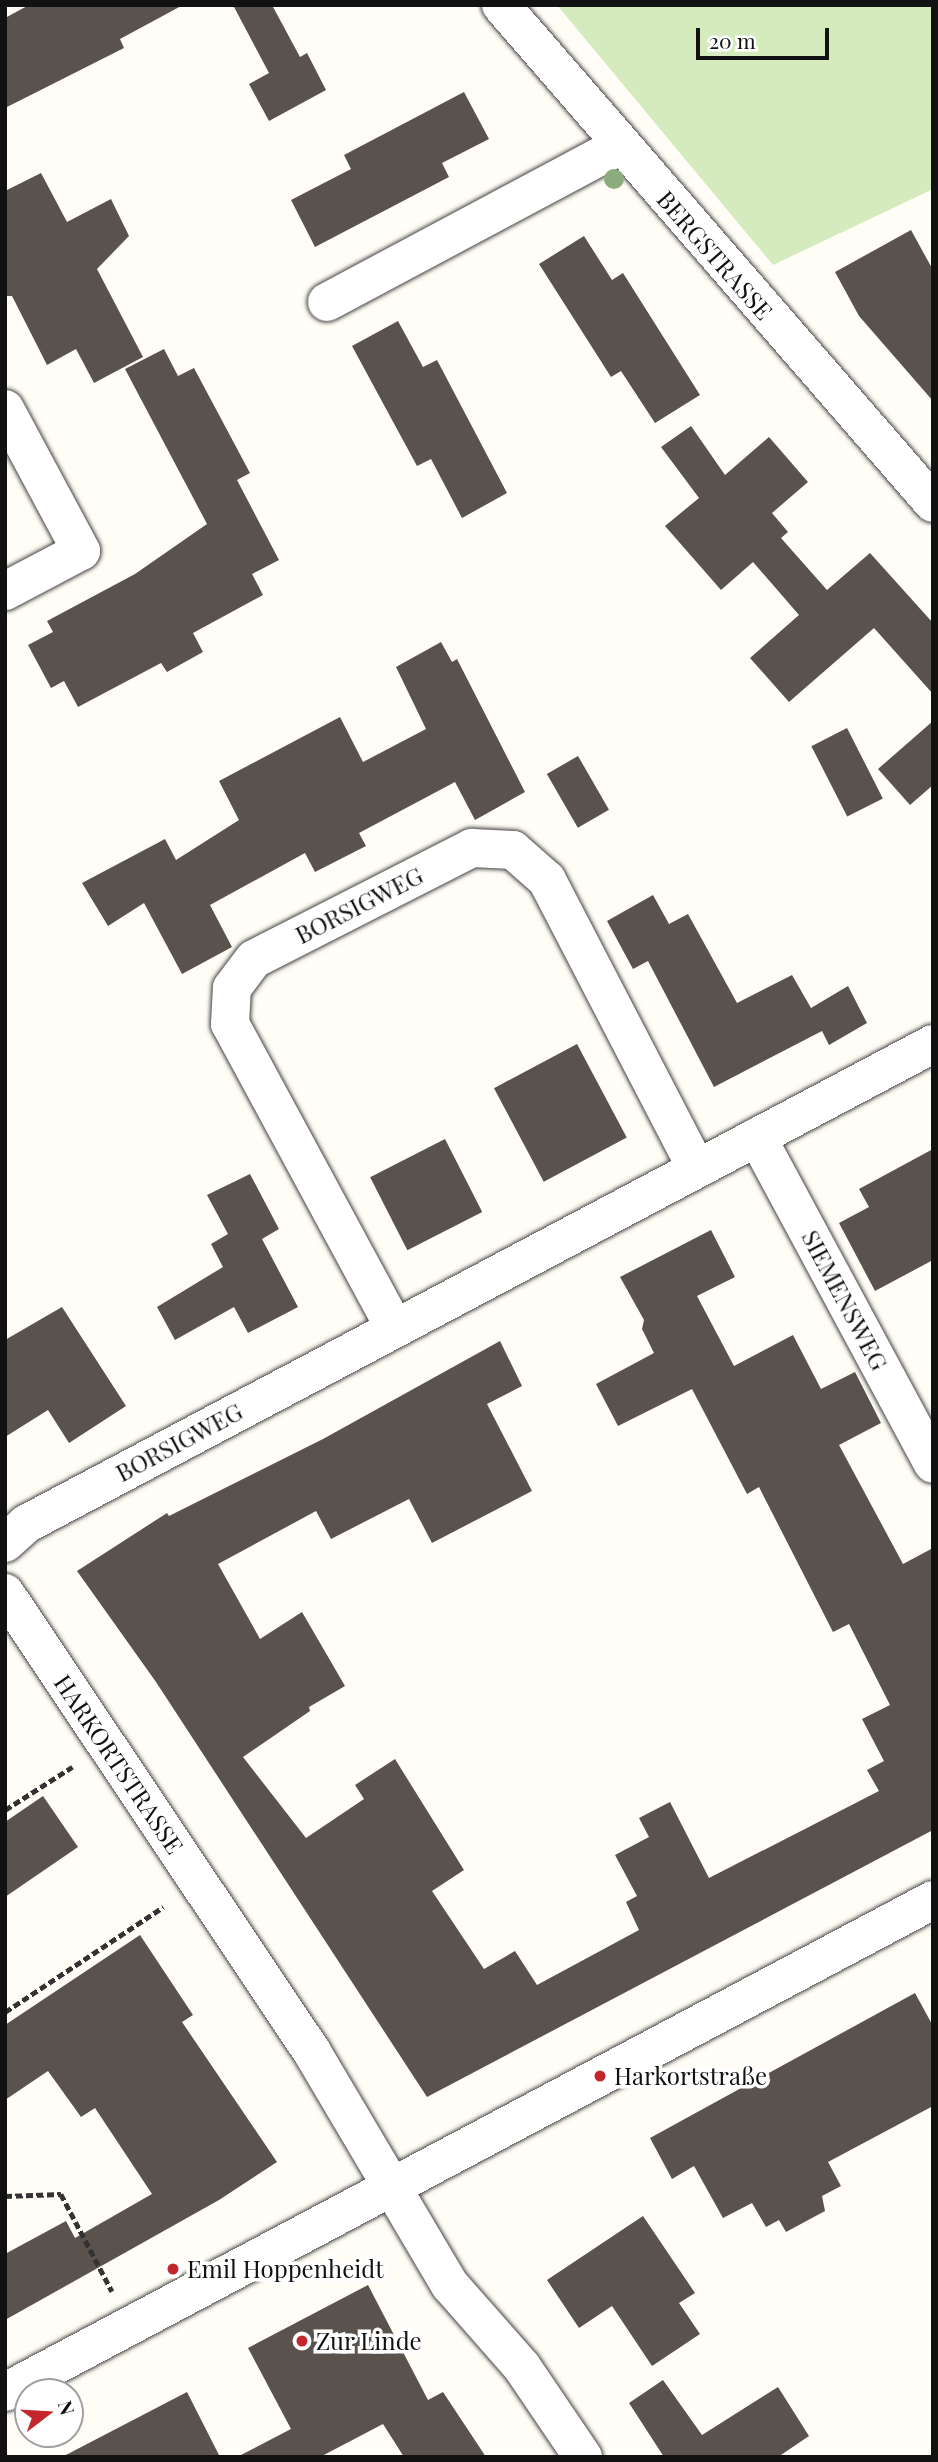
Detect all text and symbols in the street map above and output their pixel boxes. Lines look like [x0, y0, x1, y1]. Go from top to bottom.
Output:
scale bar [700, 14, 833, 58]
text: 20 m [709, 26, 756, 54]
street label: BERGSTRASSE [651, 185, 779, 325]
street label: BORSIGWEG [291, 861, 427, 949]
street label: SIEMENSWEG [796, 1225, 894, 1375]
street label: BORSIGWEG [111, 1397, 247, 1487]
street label: HARKORTSTRASSE [48, 1669, 190, 1859]
place label: Harkortstraße [614, 2062, 767, 2090]
marker: Harkortstraße [592, 2068, 608, 2084]
place label: Emil Hoppenheidt [187, 2255, 384, 2283]
marker: Emil Hoppenheidt [165, 2261, 181, 2277]
place label: Zur Linde [316, 2327, 422, 2355]
marker: Zur Linde [294, 2333, 310, 2349]
north arrow [14, 2378, 84, 2448]
text: N [53, 2397, 82, 2418]

